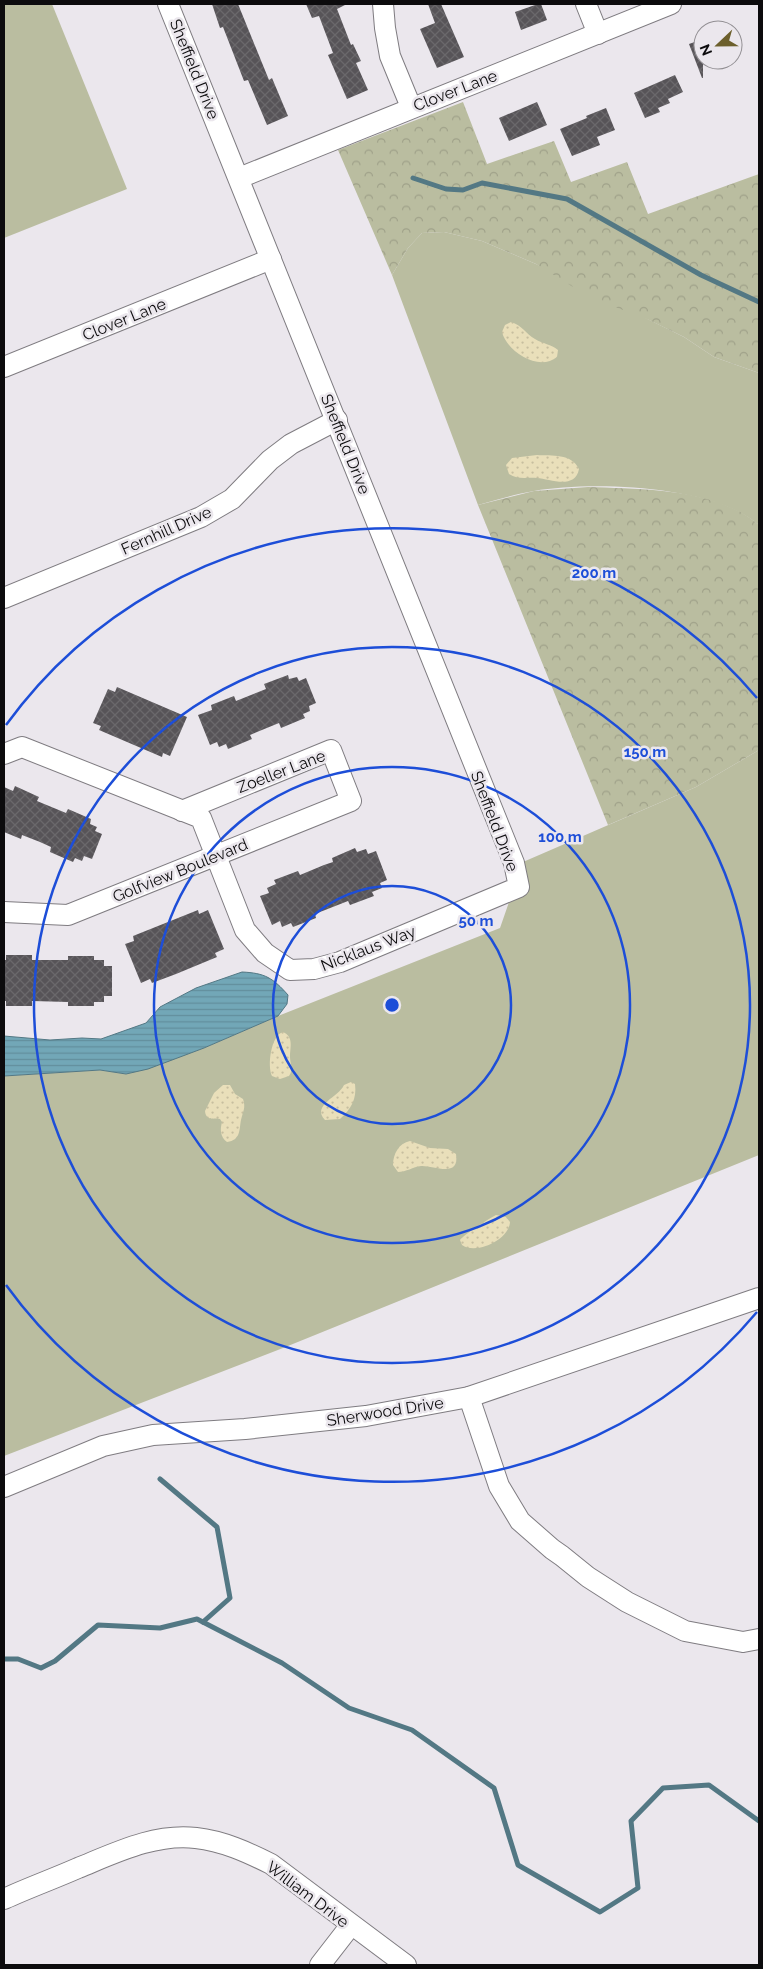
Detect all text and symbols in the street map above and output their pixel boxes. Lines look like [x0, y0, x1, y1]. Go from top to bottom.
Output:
street label: Sheffield Drive [166, 16, 223, 122]
north arrow [693, 20, 743, 70]
text: N [697, 42, 715, 58]
street label: Clover Lane [411, 66, 500, 115]
street label: Clover Lane [80, 294, 169, 345]
street label: Sheffield Drive [317, 391, 374, 497]
street label: Fernhill Drive [118, 502, 214, 559]
text: 200 m [572, 564, 616, 582]
text: 150 m [624, 743, 666, 761]
street label: Zoeller Lane [234, 746, 328, 797]
street label: Sheffield Drive [467, 768, 522, 874]
text: 100 m [538, 828, 582, 846]
street label: Golfview Boulevard [110, 835, 251, 906]
text: 50 m [458, 912, 494, 930]
street label: Nicklaus Way [318, 922, 419, 975]
centre of rings [383, 996, 401, 1014]
street label: Sherwood Drive [325, 1393, 445, 1430]
street label: William Drive [263, 1857, 353, 1932]

